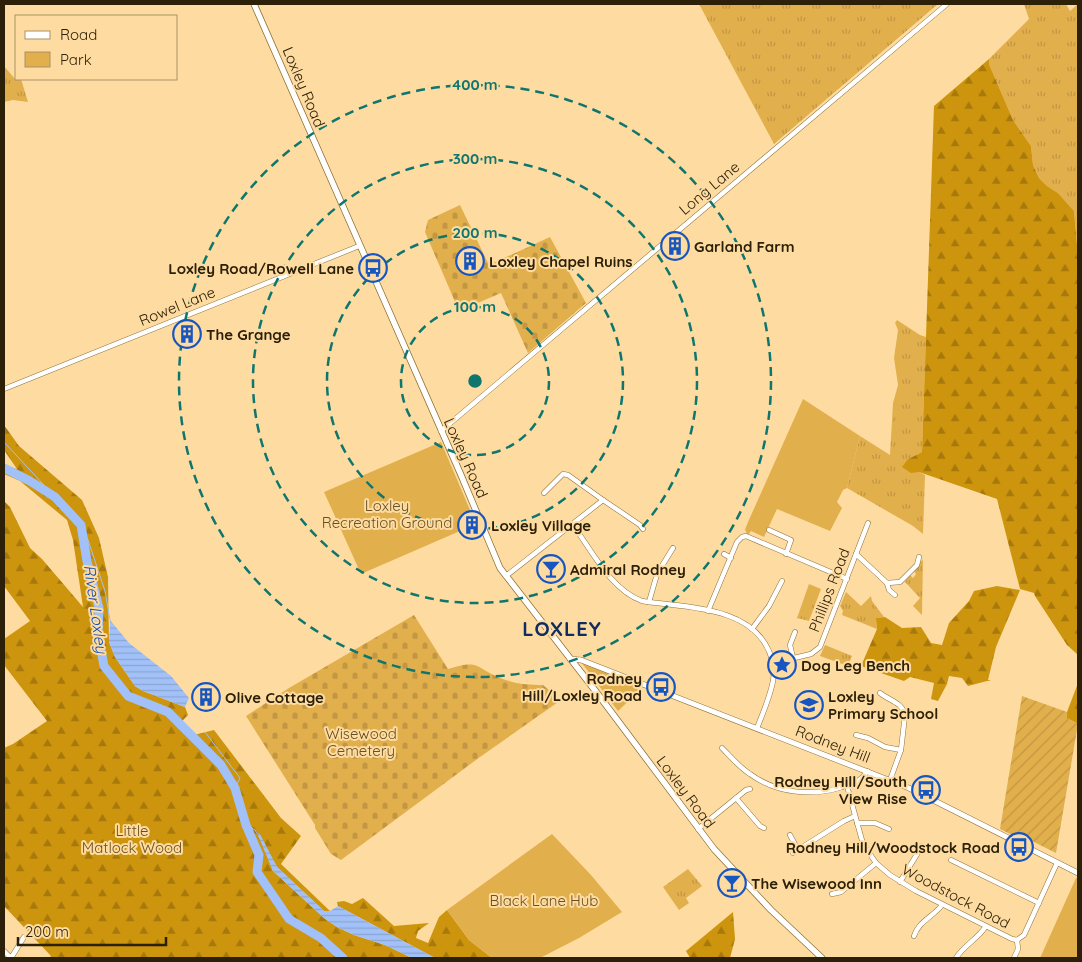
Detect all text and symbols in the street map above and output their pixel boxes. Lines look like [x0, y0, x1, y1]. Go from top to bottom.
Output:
legend [15, 15, 178, 80]
text: Road [60, 25, 97, 44]
street label: Loxley Road [279, 44, 329, 130]
text: Park [60, 50, 92, 69]
text: 400 m [452, 75, 498, 94]
text: 300 m [453, 149, 497, 168]
street label: Long Lane [675, 157, 743, 219]
text: 200 m [453, 223, 498, 242]
building icon: Garland Farm [660, 231, 690, 261]
place label: Garland Farm [694, 237, 795, 256]
building icon: Loxley Chapel Ruins [455, 246, 485, 276]
place label: Loxley Chapel Ruins [489, 252, 633, 271]
bus stop icon: Loxley Road/Rowell Lane [358, 253, 388, 283]
place label: Loxley Road/Rowell Lane [168, 259, 354, 278]
street label: Rowel Lane [136, 282, 218, 330]
text: 100 m [454, 297, 496, 316]
building icon: The Grange [172, 319, 202, 349]
place label: The Grange [206, 325, 291, 344]
centre of rings [466, 372, 484, 390]
street label: Loxley Road [440, 415, 492, 501]
park label: Loxley Recreation Ground [322, 496, 452, 532]
building icon: Loxley Village [457, 510, 487, 540]
place label: Loxley Village [491, 516, 591, 535]
street label: Phillips Road [804, 545, 854, 635]
bar icon: Admiral Rodney [536, 554, 566, 584]
place label: Admiral Rodney [570, 560, 686, 579]
water label: River Loxley [80, 563, 112, 656]
district label: LOXLEY [522, 616, 602, 641]
place icon: Dog Leg Bench [767, 650, 797, 680]
place label: Dog Leg Bench [801, 656, 910, 675]
place label: Rodney Hill/Loxley Road [522, 669, 642, 705]
bus stop icon: Rodney Hill/Loxley Road [646, 672, 676, 702]
building icon: Olive Cottage [191, 682, 221, 712]
place label: Loxley Primary School [828, 687, 938, 723]
place label: Olive Cottage [225, 688, 324, 707]
school or university icon: Loxley Primary School [794, 690, 824, 720]
street label: Rodney Hill [793, 721, 873, 767]
park label: Wisewood Cemetery [325, 724, 397, 760]
street label: Loxley Road [653, 752, 719, 832]
place label: Rodney Hill/South View Rise [774, 772, 907, 808]
bus stop icon: Rodney Hill/South View Rise [911, 775, 941, 805]
park label: Little Matlock Wood [82, 821, 182, 857]
bus stop icon: Rodney Hill/Woodstock Road [1004, 832, 1034, 862]
place label: Rodney Hill/Woodstock Road [786, 838, 1000, 857]
street label: Woodstock Road [899, 860, 1013, 932]
bar icon: The Wisewood Inn [717, 868, 747, 898]
place label: The Wisewood Inn [751, 874, 882, 893]
park label: Black Lane Hub [490, 891, 598, 910]
scale bar [18, 914, 165, 946]
text: 200 m [25, 922, 69, 941]

